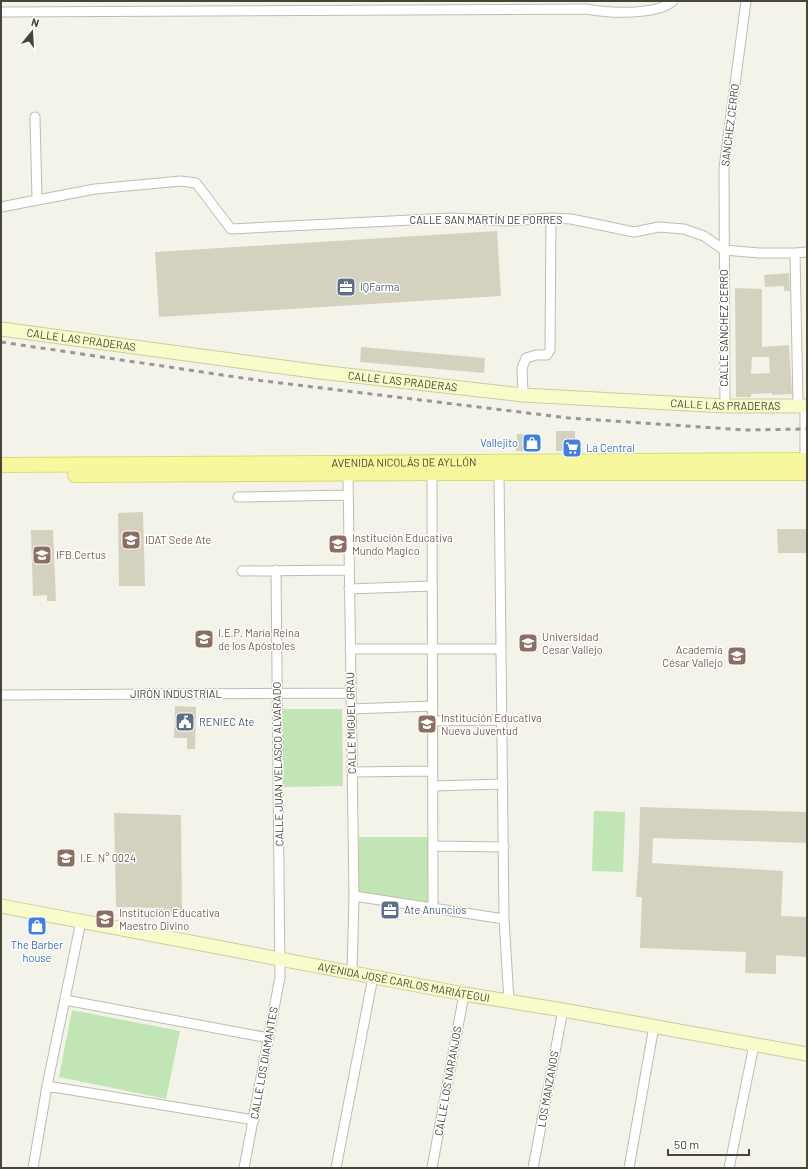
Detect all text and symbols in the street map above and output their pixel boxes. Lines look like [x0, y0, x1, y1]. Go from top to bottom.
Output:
north arrow [12, 12, 52, 52]
text: N [30, 15, 41, 29]
street label: SANCHEZ CERRO [718, 83, 741, 167]
street label: CALLE SAN MARTÍN DE PORRES [410, 213, 563, 226]
street label: CALLE SANCHEZ CERRO [717, 269, 730, 387]
office icon: IQFarma [335, 276, 357, 298]
place label: IQFarma [360, 280, 399, 293]
street label: CALLE LAS PRADERAS [26, 326, 137, 353]
street label: CALLE LAS PRADERAS [347, 368, 458, 394]
street label: CALLE LAS PRADERAS [670, 396, 781, 412]
shop icon: Vallejito [521, 432, 543, 454]
place label: Vallejito [480, 436, 518, 449]
supermarket icon: La Central [561, 437, 583, 459]
place label: La Central [586, 441, 635, 454]
street label: AVENIDA NICOLÁS DE AYLLÓN [331, 455, 476, 469]
school or university icon: IDAT Sede Ate [120, 529, 142, 551]
place label: Institución Educativa Mundo Magico [352, 531, 453, 557]
place label: IDAT Sede Ate [145, 533, 212, 546]
school or university icon: Institución Educativa Mundo Magico [327, 533, 349, 555]
school or university icon: IFB Certus [31, 544, 53, 566]
place label: IFB Certus [56, 548, 106, 561]
place label: I.E.P. María Reina de los Apóstoles [218, 626, 300, 652]
school or university icon: I.E.P. María Reina de los Apóstoles [193, 628, 215, 650]
place label: Universidad Cesar Vallejo [542, 630, 603, 656]
school or university icon: Universidad Cesar Vallejo [517, 632, 539, 654]
place label: Academia César Vallejo [662, 643, 723, 669]
school or university icon: Academia César Vallejo [726, 645, 748, 667]
street label: CALLE MIGUEL GRAU [343, 672, 358, 774]
street label: CALLE JUAN VELASCO ALVARADO [270, 681, 285, 846]
street label: JIRÓN INDUSTRIAL [130, 687, 222, 700]
public building icon: RENIEC Ate [174, 711, 196, 733]
place label: Institución Educativa Nueva Juventud [441, 711, 542, 737]
school or university icon: Institución Educativa Nueva Juventud [416, 713, 438, 735]
place label: RENIEC Ate [199, 715, 255, 728]
school or university icon: I.E. N° 0024 [55, 847, 77, 869]
place label: I.E. N° 0024 [80, 851, 136, 864]
office icon: Ate Anuncios [379, 899, 401, 921]
place label: Ate Anuncios [404, 903, 467, 916]
place label: Institución Educativa Maestro Divino [119, 906, 220, 932]
school or university icon: Institución Educativa Maestro Divino [94, 908, 116, 930]
shop icon: The Barber house [26, 915, 48, 937]
place label: The Barber house [11, 938, 63, 964]
street label: AVENIDA JOSÉ CARLOS MARIÁTEGUI [317, 959, 491, 1004]
street label: CALLE LOS DIAMANTES [247, 1006, 280, 1120]
street label: CALLE LOS NARANJOS [431, 1025, 464, 1137]
street label: LOS MANZANOS [534, 1050, 561, 1128]
scale bar [668, 1131, 749, 1157]
text: 50 m [674, 1137, 699, 1151]

